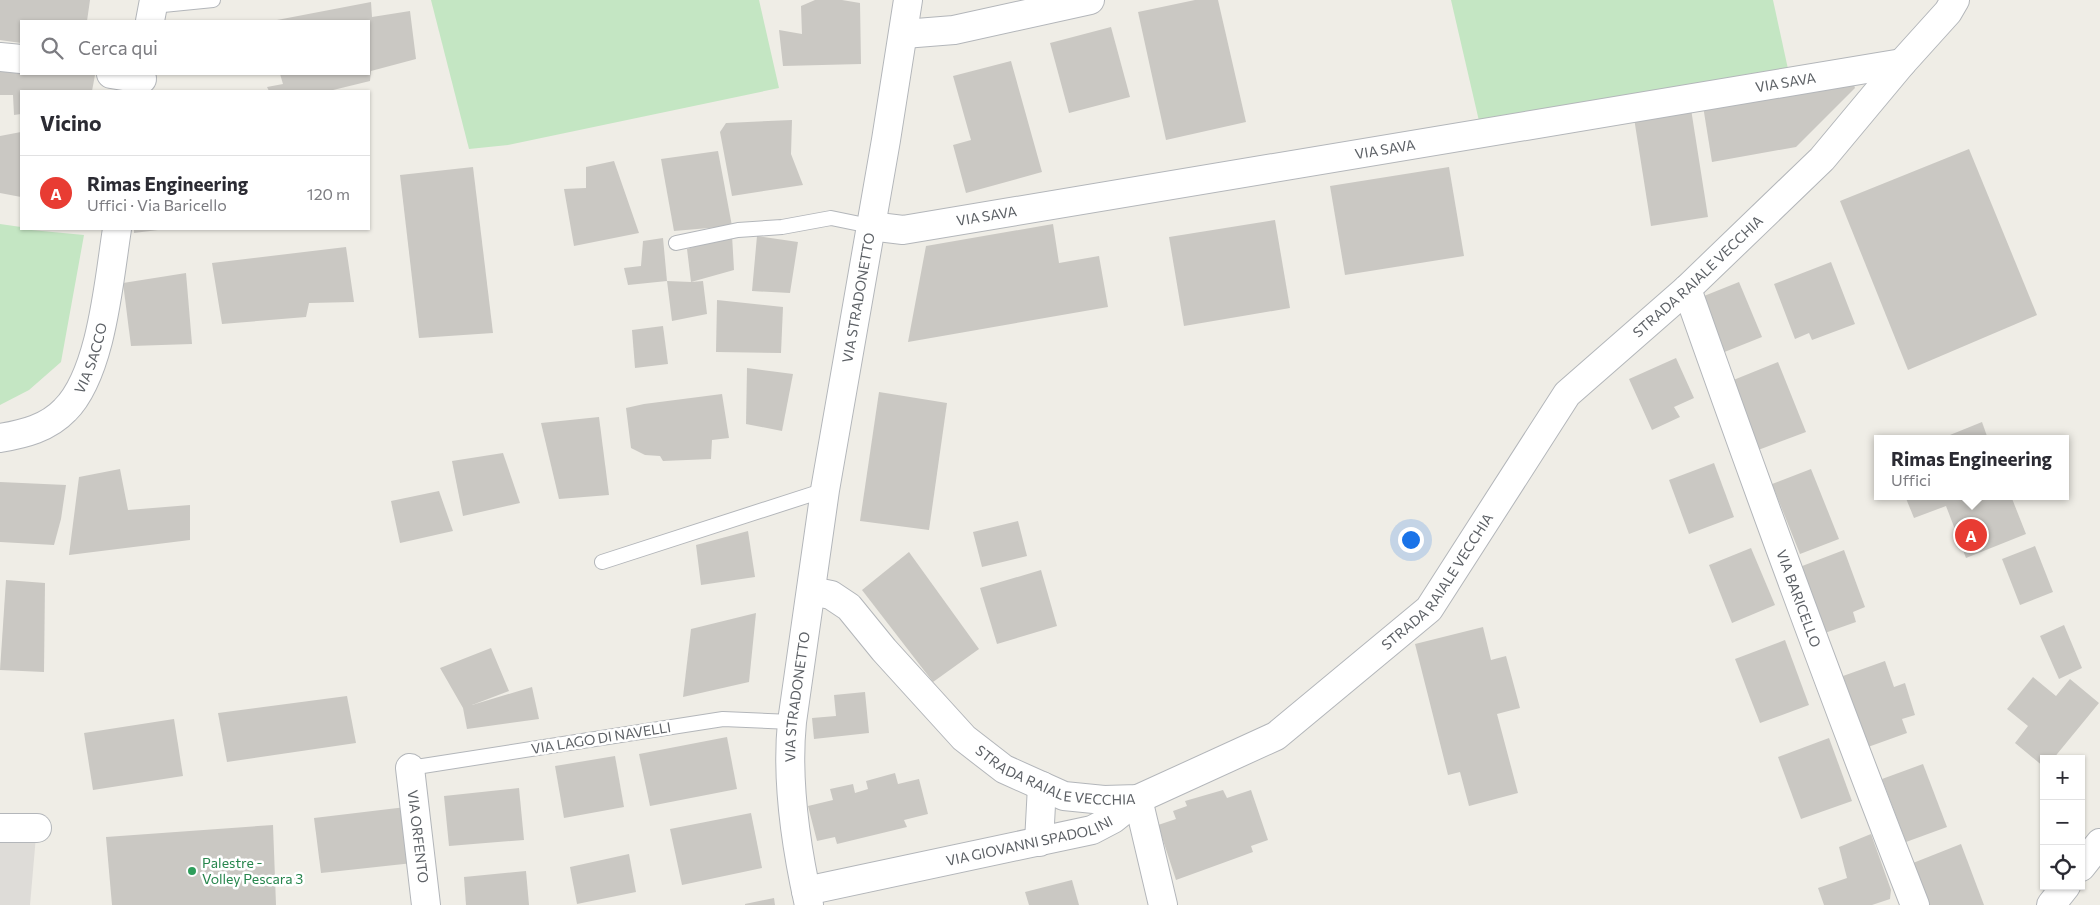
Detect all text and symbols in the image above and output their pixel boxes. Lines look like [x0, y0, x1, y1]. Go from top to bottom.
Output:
search box [20, 20, 370, 75]
icon: search [38, 34, 66, 62]
text: Cerca qui [78, 36, 158, 59]
street label: VIA SAVA [1754, 69, 1817, 95]
text: Vicino [40, 110, 101, 135]
street label: VIA SAVA [1353, 135, 1417, 162]
text: Rimas Engineering [87, 172, 248, 195]
text: A [50, 184, 62, 203]
text: 120 m [307, 184, 350, 203]
text: Uffici · Via Baricello [87, 195, 227, 214]
street label: VIA SAVA [955, 202, 1018, 229]
street label: STRADA RAIALE VECCHIA [1629, 211, 1766, 341]
street label: VIA STRADONETTO [838, 231, 878, 364]
street label: VIA SACCO [70, 321, 110, 396]
popup [1874, 435, 2069, 500]
text: Rimas Engineering [1891, 447, 2052, 470]
text: Uffici [1891, 470, 1931, 489]
street label: STRADA RAIALE VECCHIA [1378, 510, 1496, 653]
pin: A [1955, 516, 1987, 554]
your location [1398, 527, 1424, 553]
street label: VIA BARICELLO [1773, 547, 1825, 650]
street label: VIA STRADONETTO [781, 630, 813, 762]
street label: VIA LAGO DI NAVELLI [530, 718, 672, 757]
street label: STRADA RAIALE VECCHIA [973, 741, 1136, 808]
map controls [2040, 755, 2085, 890]
button: + [2040, 755, 2085, 800]
street label: VIA ORFENTO [405, 789, 432, 884]
button: − [2040, 800, 2085, 845]
street label: VIA GIOVANNI SPADOLINI [944, 812, 1115, 869]
button: locate [2040, 845, 2085, 890]
place label: Palestre - Volley Pescara 3 [202, 854, 303, 887]
marker: Palestre - Volley Pescara 3 [186, 865, 198, 877]

